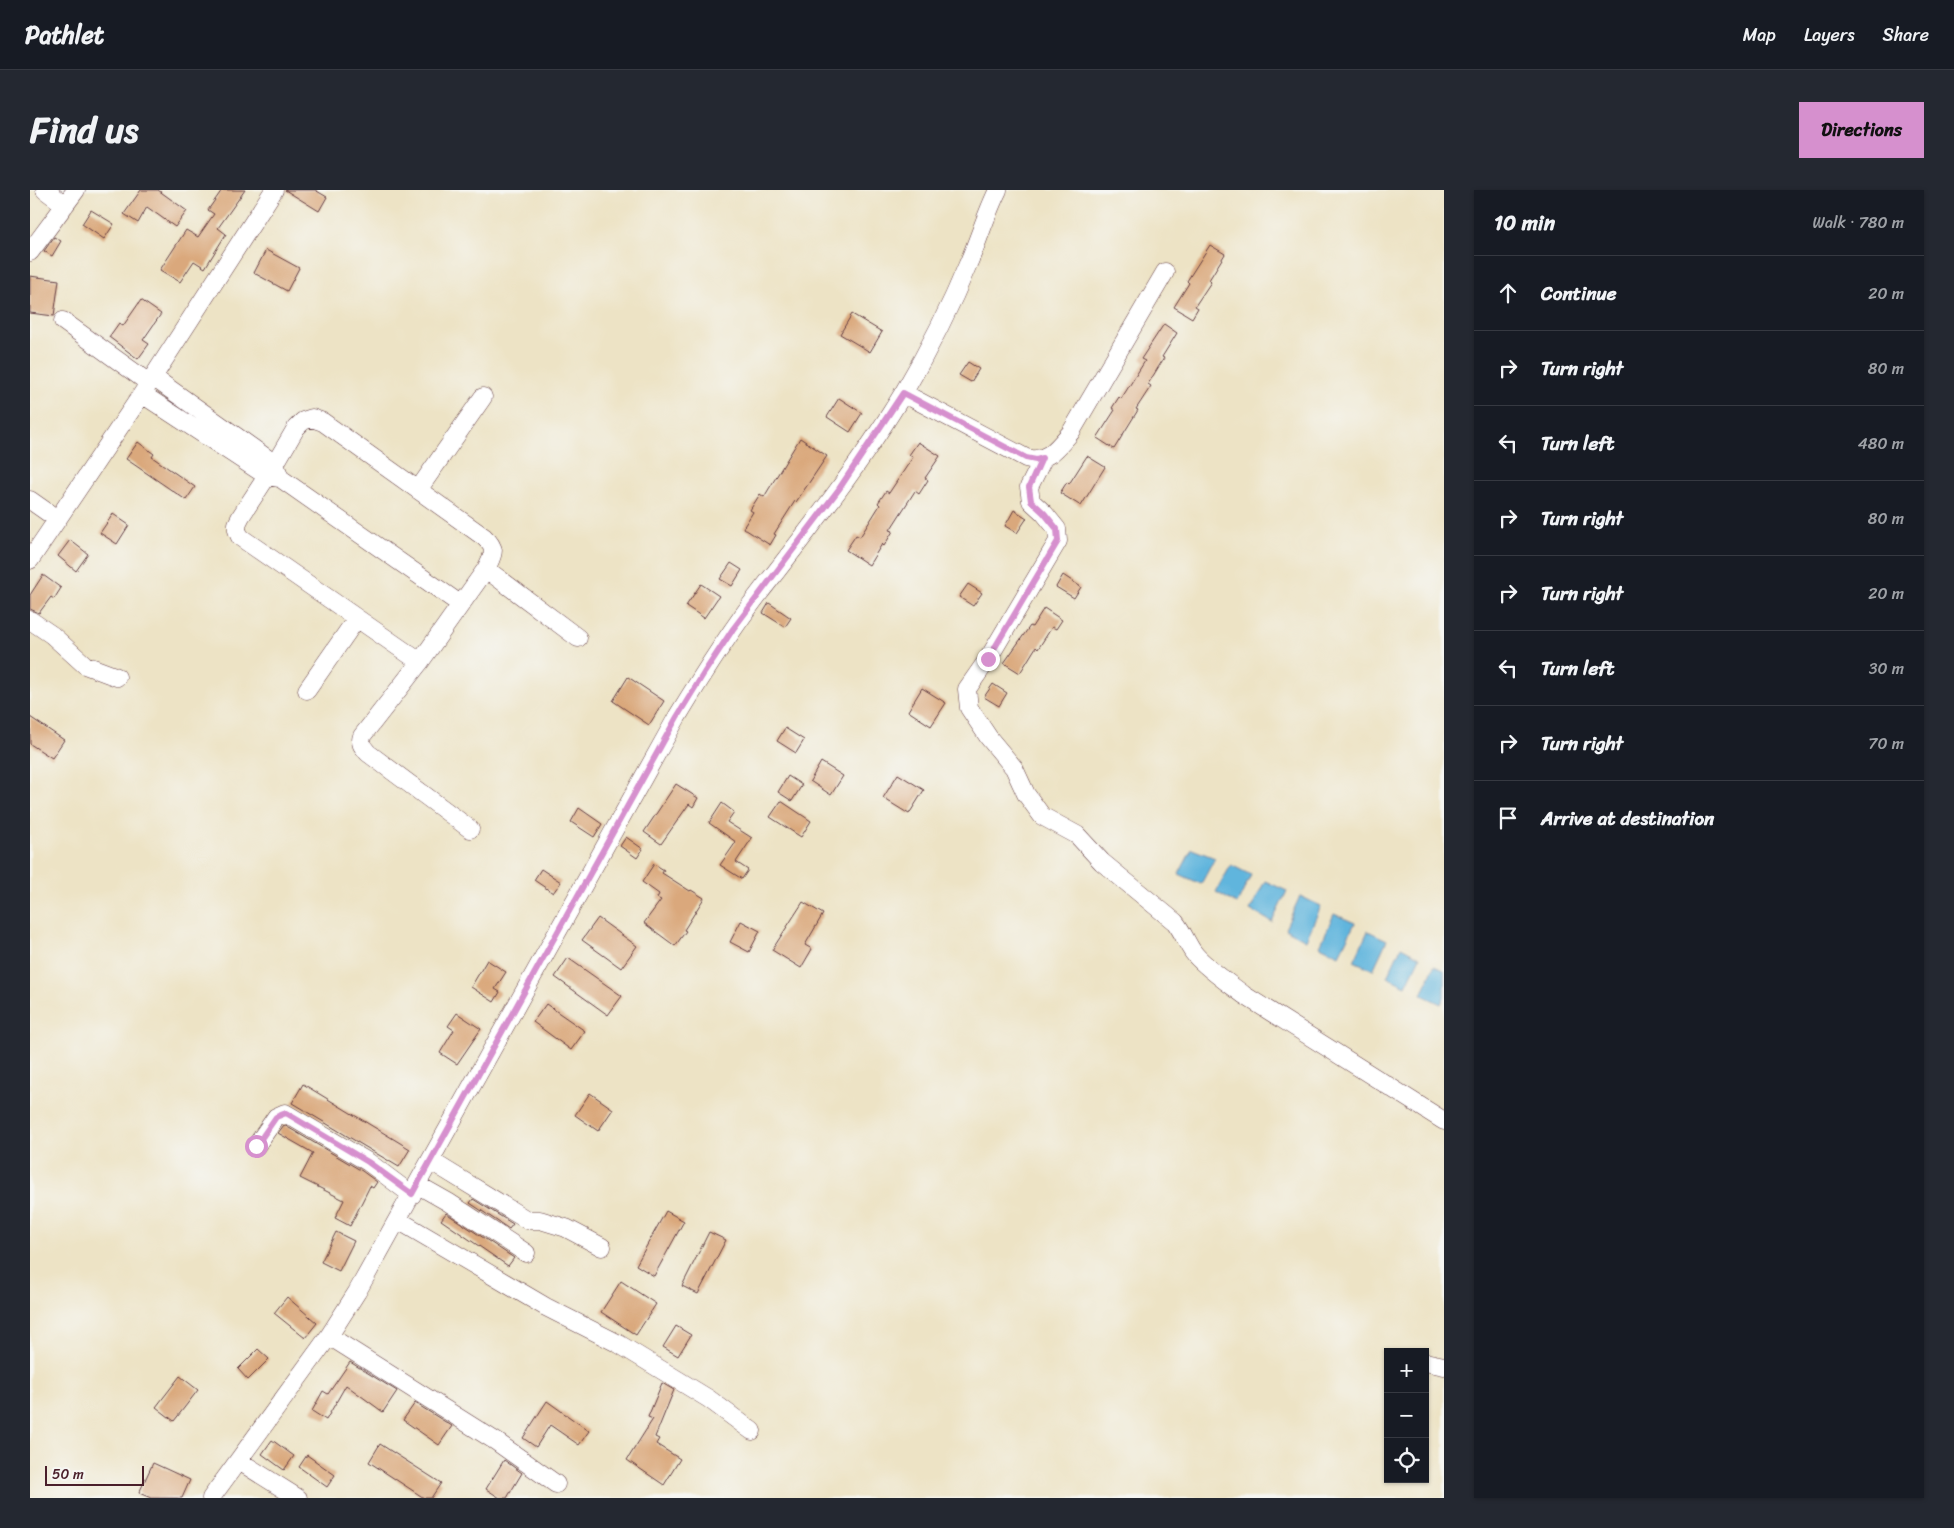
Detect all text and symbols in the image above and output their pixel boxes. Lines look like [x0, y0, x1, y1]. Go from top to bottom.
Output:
text: Pathlet [25, 14, 104, 56]
text: Map [1743, 19, 1776, 51]
text: Layers [1804, 19, 1855, 51]
text: Share [1883, 19, 1929, 51]
text: Find us [30, 99, 138, 161]
button: Directions [1799, 102, 1924, 158]
text: 10 min [1494, 204, 1555, 242]
text: Walk · 780 m [1813, 208, 1904, 237]
text: Continue [1541, 277, 1617, 310]
icon: ahead [1494, 279, 1522, 307]
text: 20 m [1868, 279, 1904, 308]
text: Turn right [1541, 352, 1623, 385]
icon: right [1494, 354, 1522, 382]
text: 80 m [1868, 354, 1904, 383]
text: Turn left [1541, 427, 1614, 460]
icon: left [1494, 429, 1522, 457]
text: 480 m [1858, 429, 1904, 458]
text: Turn right [1541, 502, 1623, 535]
icon: right [1494, 504, 1522, 532]
text: 80 m [1868, 504, 1904, 533]
text: Turn right [1541, 577, 1623, 610]
icon: right [1494, 579, 1522, 607]
text: 20 m [1868, 579, 1904, 608]
route end [977, 648, 1000, 671]
text: Turn left [1541, 652, 1614, 685]
icon: left [1494, 654, 1522, 682]
text: 30 m [1869, 654, 1904, 683]
text: Turn right [1541, 727, 1623, 760]
icon: right [1494, 729, 1522, 757]
text: 70 m [1868, 729, 1904, 758]
text: Arrive at destination [1541, 802, 1714, 835]
icon: arrive [1494, 804, 1522, 832]
route start [245, 1135, 268, 1158]
map controls [1384, 1348, 1429, 1483]
button: + [1384, 1348, 1429, 1393]
button: − [1384, 1393, 1429, 1438]
button: locate [1384, 1438, 1429, 1483]
text: 50 m [52, 1462, 84, 1487]
scale bar [45, 1463, 144, 1486]

